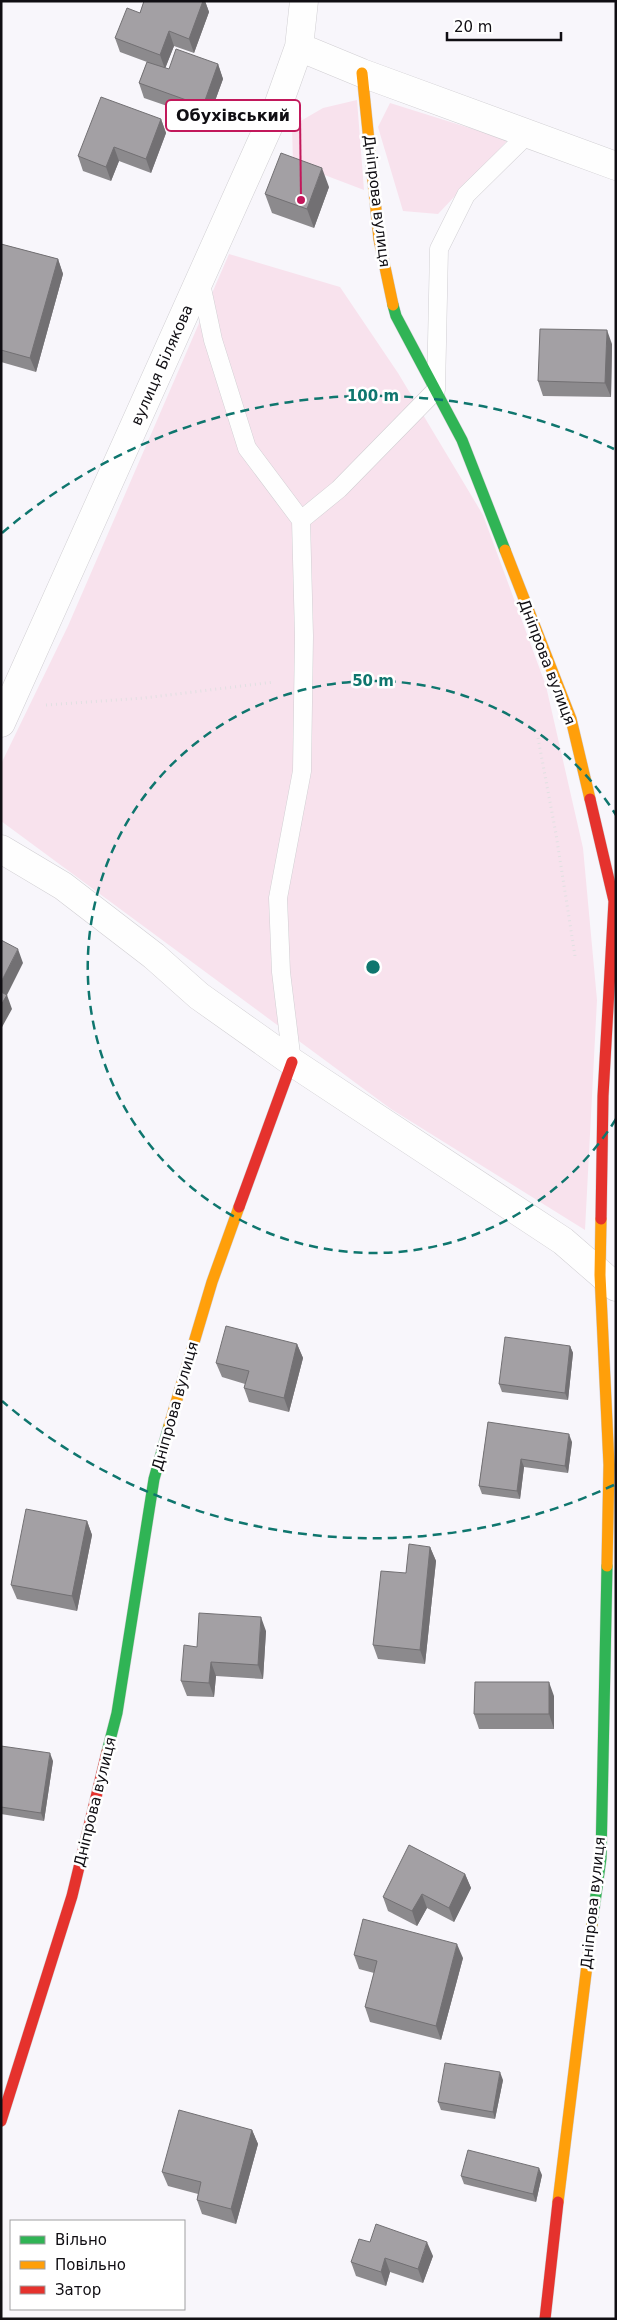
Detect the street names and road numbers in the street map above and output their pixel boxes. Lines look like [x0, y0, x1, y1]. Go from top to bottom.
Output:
street label: Дніпрова вулиця [360, 134, 394, 268]
street label: вулиця Білякова [127, 302, 197, 428]
street label: Дніпрова вулиця [515, 597, 579, 727]
street label: Дніпрова вулиця [148, 1339, 202, 1473]
street label: Дніпрова вулиця [70, 1735, 120, 1869]
street label: Дніпрова вулиця [577, 1836, 609, 1970]

